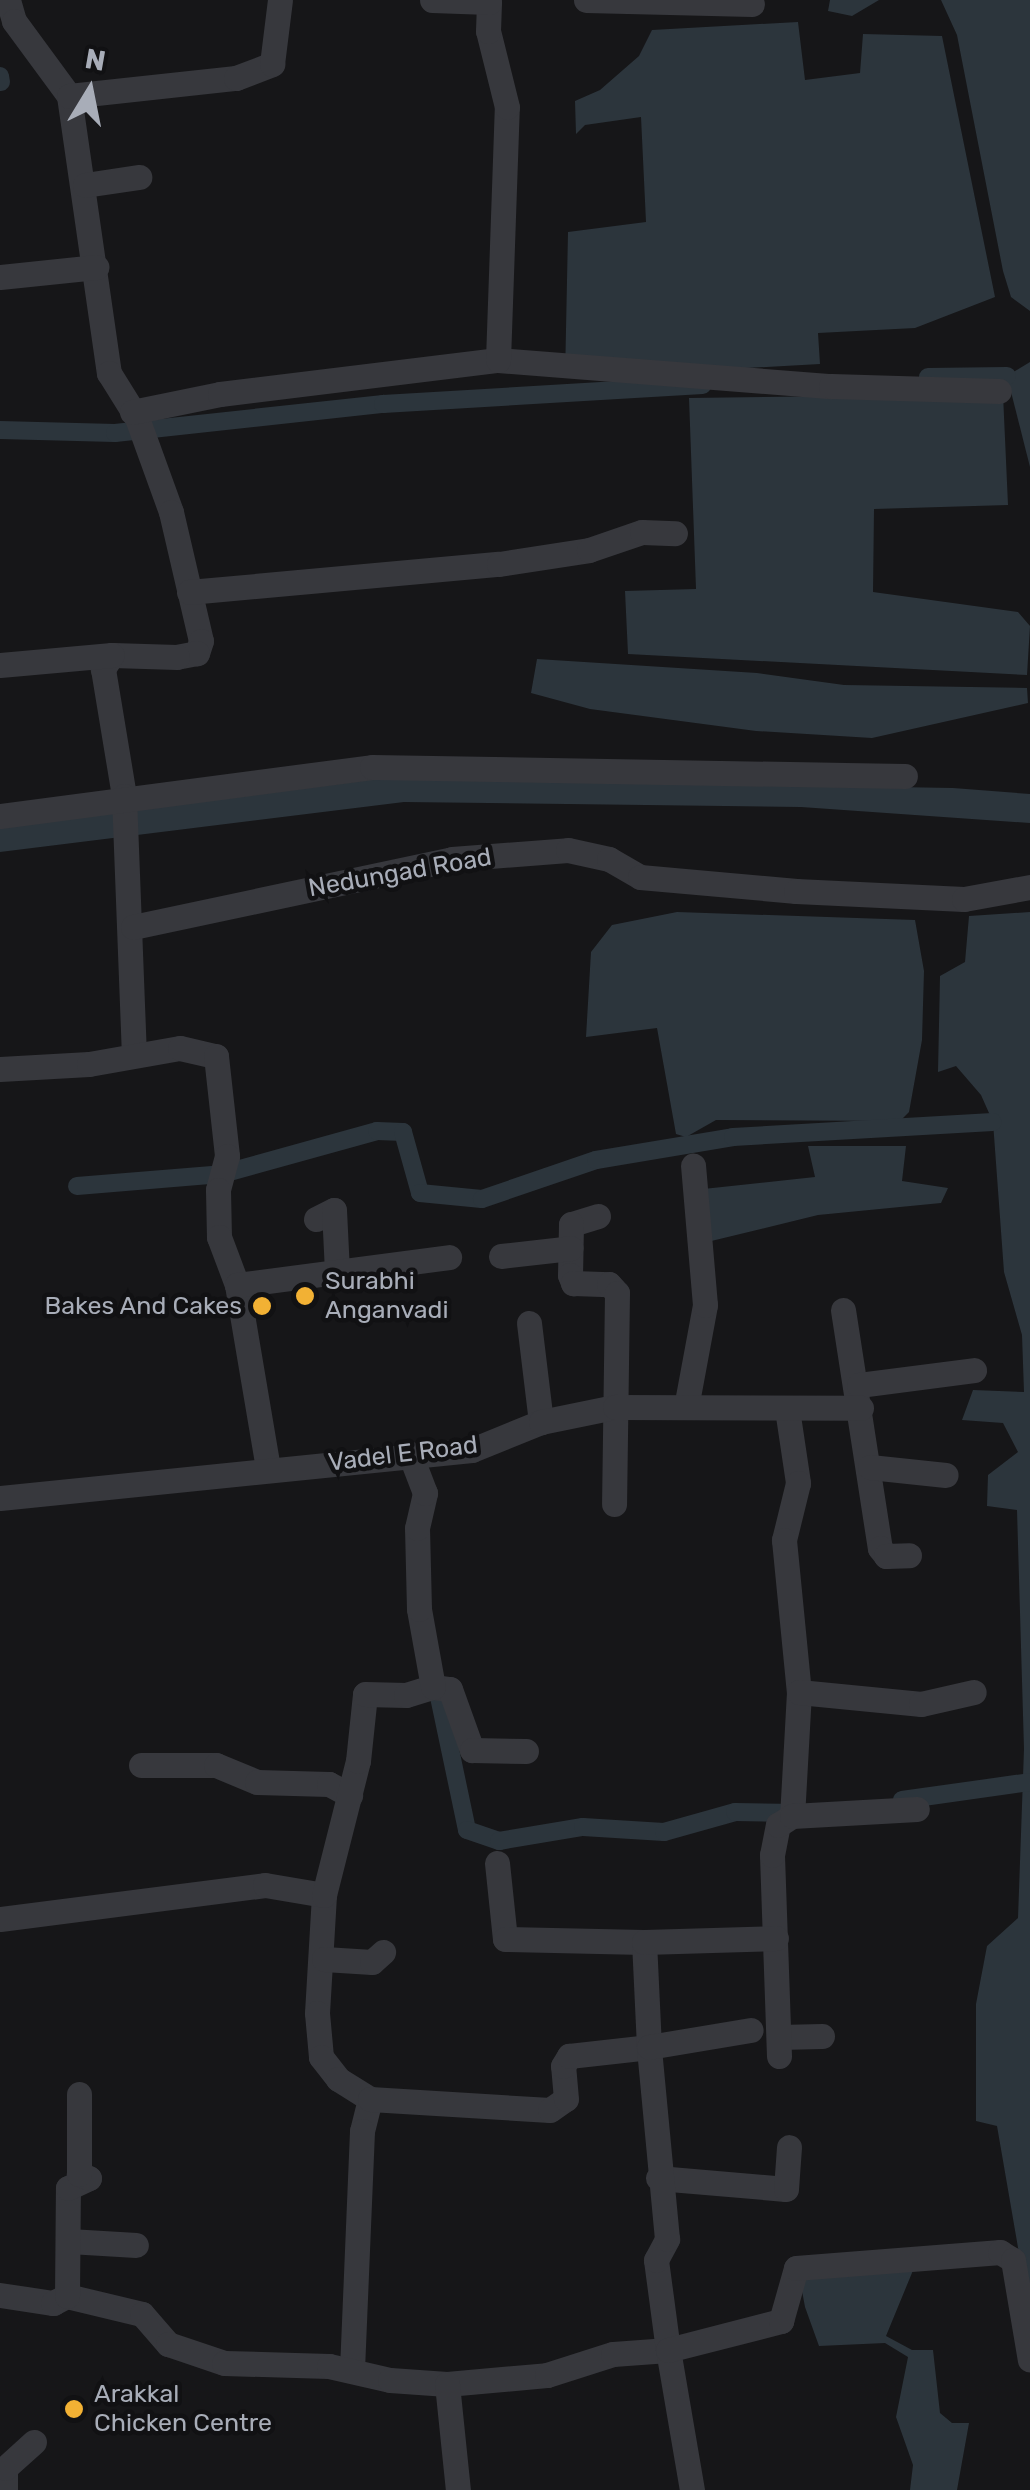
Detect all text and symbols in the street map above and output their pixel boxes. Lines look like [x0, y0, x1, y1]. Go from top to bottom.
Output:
north arrow [40, 40, 140, 140]
text: N [83, 42, 108, 78]
street label: Nedungad Road [306, 842, 494, 904]
place label: Surabhi Anganvadi [325, 1267, 448, 1326]
marker: Surabhi Anganvadi [294, 1285, 316, 1307]
place label: Bakes And Cakes [44, 1291, 242, 1321]
marker: Bakes And Cakes [251, 1295, 273, 1317]
street label: Vadel E Road [327, 1430, 479, 1478]
place label: Arakkal Chicken Centre [94, 2380, 272, 2439]
marker: Arakkal Chicken Centre [63, 2398, 85, 2420]

